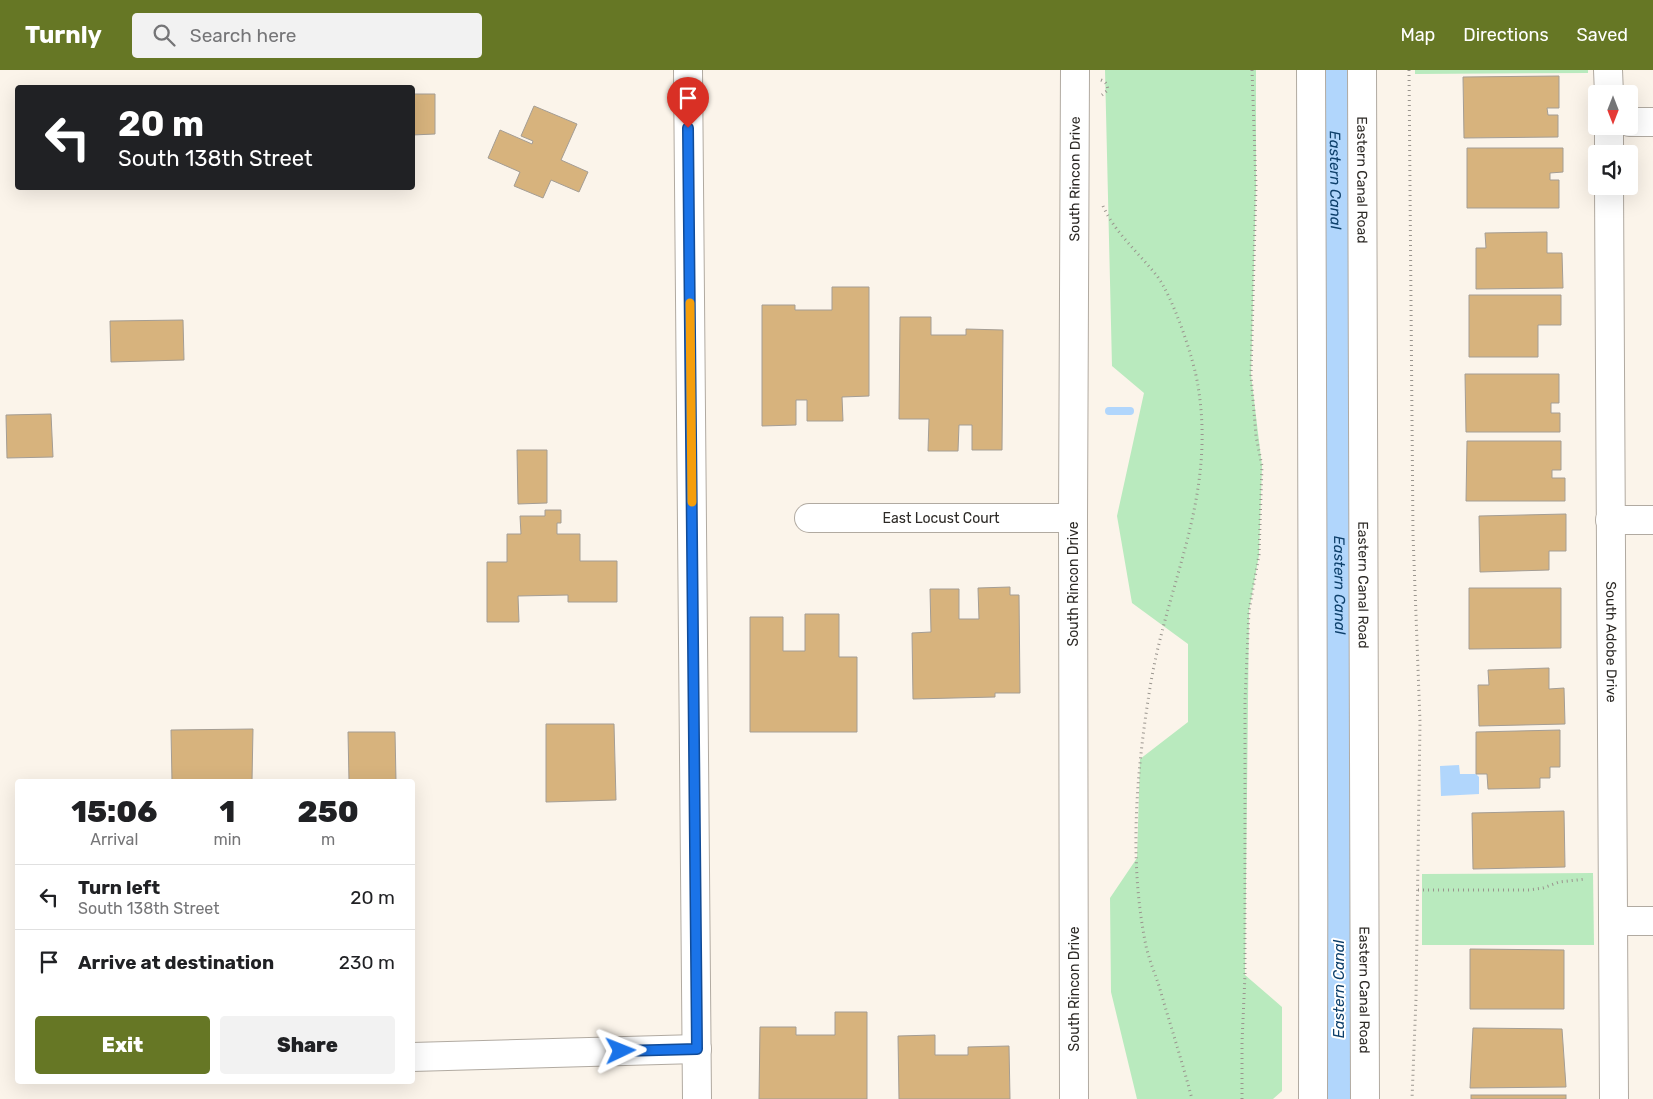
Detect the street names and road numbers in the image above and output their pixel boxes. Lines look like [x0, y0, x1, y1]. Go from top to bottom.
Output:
street label: South Rincon Drive [1066, 116, 1084, 242]
street label: Eastern Canal Road [1353, 116, 1371, 244]
street label: East Locust Court [883, 510, 1000, 527]
street label: South Rincon Drive [1065, 521, 1082, 647]
street label: Eastern Canal Road [1354, 521, 1372, 649]
street label: South Adobe Drive [1602, 581, 1620, 703]
street label: South Rincon Drive [1066, 926, 1083, 1052]
street label: Eastern Canal Road [1355, 926, 1373, 1054]

